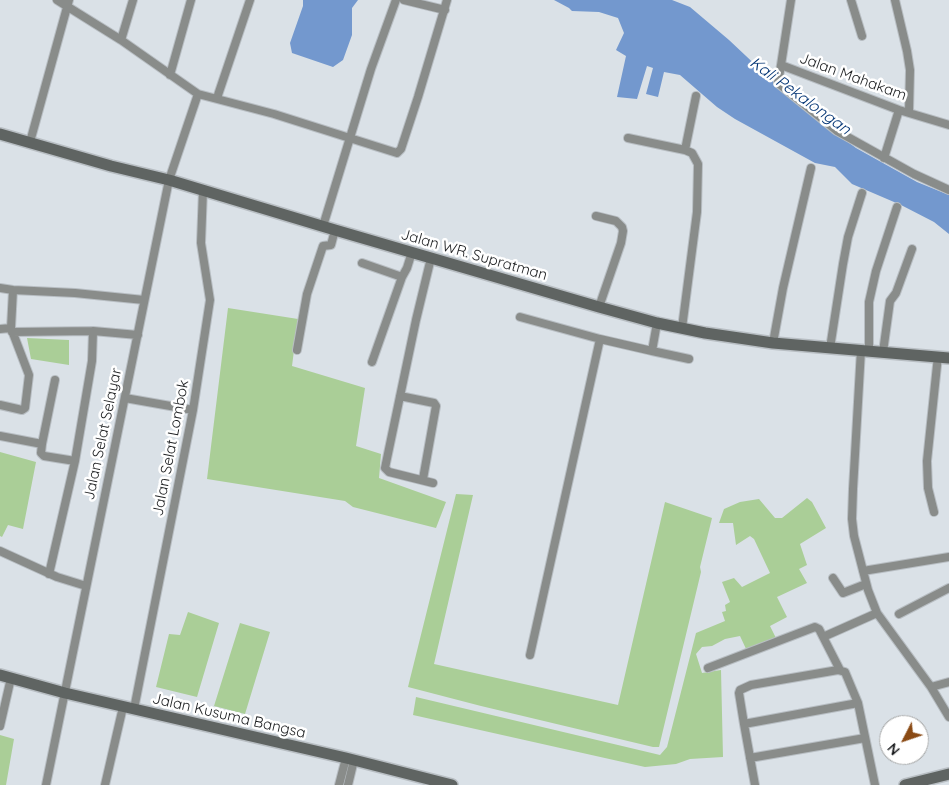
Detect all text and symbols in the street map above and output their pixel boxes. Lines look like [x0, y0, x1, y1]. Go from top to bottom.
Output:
street label: Jalan Mahakam [797, 49, 909, 105]
water label: Kali Pekalongan [746, 53, 854, 139]
street label: Jalan WR. Supratman [399, 225, 549, 285]
street label: Jalan Selat Selayar [80, 366, 126, 502]
street label: Jalan Selat Lombok [149, 378, 193, 518]
street label: Jalan Kusuma Bangsa [151, 690, 307, 742]
north arrow [879, 715, 929, 765]
text: N [883, 739, 904, 759]

